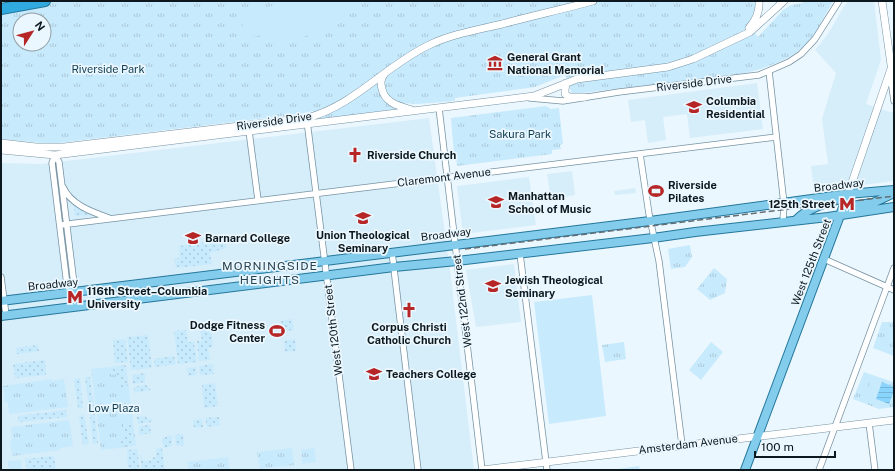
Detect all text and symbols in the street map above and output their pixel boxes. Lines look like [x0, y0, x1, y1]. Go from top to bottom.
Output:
north arrow [12, 12, 52, 52]
text: N [33, 19, 47, 33]
place label: General Grant National Memorial [507, 51, 604, 76]
museum icon: General Grant National Memorial [486, 54, 504, 72]
park label: Riverside Park [71, 63, 145, 75]
street label: Riverside Drive [656, 72, 732, 94]
place label: Columbia Residential [706, 95, 766, 120]
school or university icon: Columbia Residential [685, 98, 703, 116]
street label: Riverside Drive [236, 110, 312, 132]
park label: Sakura Park [489, 128, 551, 140]
church icon: Riverside Church [346, 146, 364, 164]
place label: Riverside Church [367, 149, 456, 161]
street label: Claremont Avenue [397, 165, 491, 189]
street label: Broadway [813, 176, 865, 194]
place label: Riverside Pilates [668, 179, 717, 204]
sports icon: Riverside Pilates [647, 182, 665, 200]
place label: Manhattan School of Music [508, 190, 591, 215]
school or university icon: Manhattan School of Music [487, 193, 505, 211]
metro station icon: 125th Street [838, 195, 856, 213]
place label: 125th Street [769, 198, 835, 210]
school or university icon: Union Theological Seminary [354, 209, 372, 227]
street label: West 125th Street [789, 217, 833, 307]
street label: Broadway [420, 225, 472, 243]
school or university icon: Barnard College [184, 229, 202, 247]
place label: Union Theological Seminary [316, 229, 410, 254]
place label: Barnard College [205, 232, 290, 244]
street label: West 122nd Street [450, 254, 474, 348]
district label: MORNINGSIDE HEIGHTS [222, 259, 318, 287]
place label: Jewish Theological Seminary [505, 274, 604, 299]
street label: Broadway [27, 275, 79, 293]
school or university icon: Jewish Theological Seminary [484, 277, 502, 295]
street label: West 120th Street [321, 284, 345, 376]
place label: 116th Street–Columbia University [87, 285, 207, 310]
metro station icon: 116th Street–Columbia University [66, 288, 84, 306]
church icon: Corpus Christi Catholic Church [400, 301, 418, 319]
place label: Dodge Fitness Center [190, 319, 265, 344]
place label: Corpus Christi Catholic Church [367, 321, 451, 346]
sports icon: Dodge Fitness Center [268, 322, 286, 340]
school or university icon: Teachers College [365, 365, 383, 383]
place label: Teachers College [386, 368, 476, 380]
park label: Low Plaza [88, 402, 140, 414]
street label: Amsterdam Avenue [638, 432, 738, 456]
scale bar [755, 433, 835, 459]
text: 100 m [761, 440, 794, 454]

